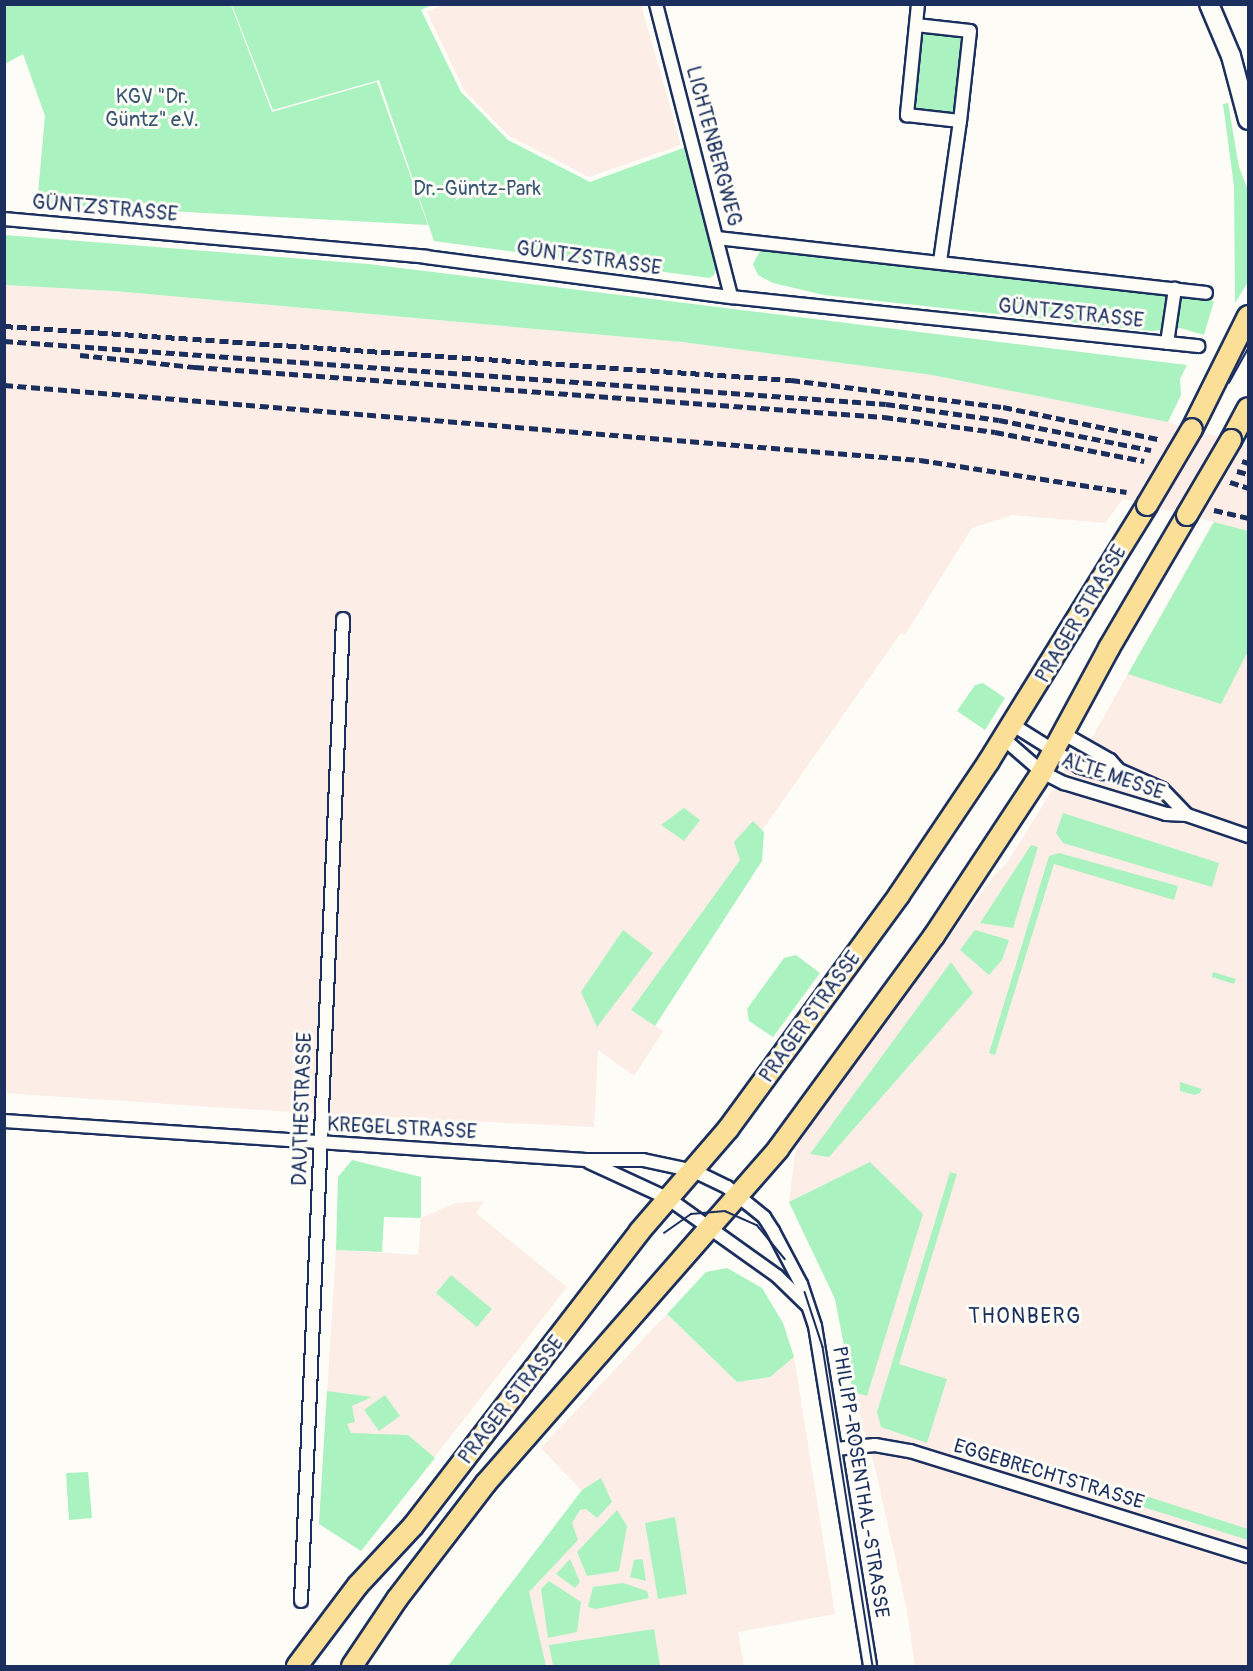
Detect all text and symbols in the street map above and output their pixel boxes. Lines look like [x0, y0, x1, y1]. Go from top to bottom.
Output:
street label: LICHTENBERGWEG [681, 63, 747, 229]
park label: KGV "Dr. Güntz" e.V. [105, 84, 199, 131]
park label: Dr.-Güntz-Park [413, 176, 541, 200]
street label: GÜNTZSTRASSE [31, 190, 179, 226]
street label: GÜNTZSTRASSE [515, 236, 663, 280]
street label: GÜNTZSTRASSE [997, 293, 1145, 333]
street label: PRAGER STRASSE [1030, 541, 1132, 687]
street label: ALTE MESSE [1058, 747, 1168, 805]
street label: PRAGER STRASSE [754, 947, 866, 1087]
street label: DAUTHESTRASSE [287, 1032, 317, 1186]
street label: KREGELSTRASSE [326, 1112, 478, 1144]
district label: THONBERG [968, 1304, 1082, 1330]
street label: PRAGER STRASSE [453, 1331, 569, 1469]
street label: PHILIPP-ROSENTHAL-STRASSE [828, 1344, 894, 1620]
street label: EGGEBRECHTSTRASSE [951, 1434, 1147, 1514]

